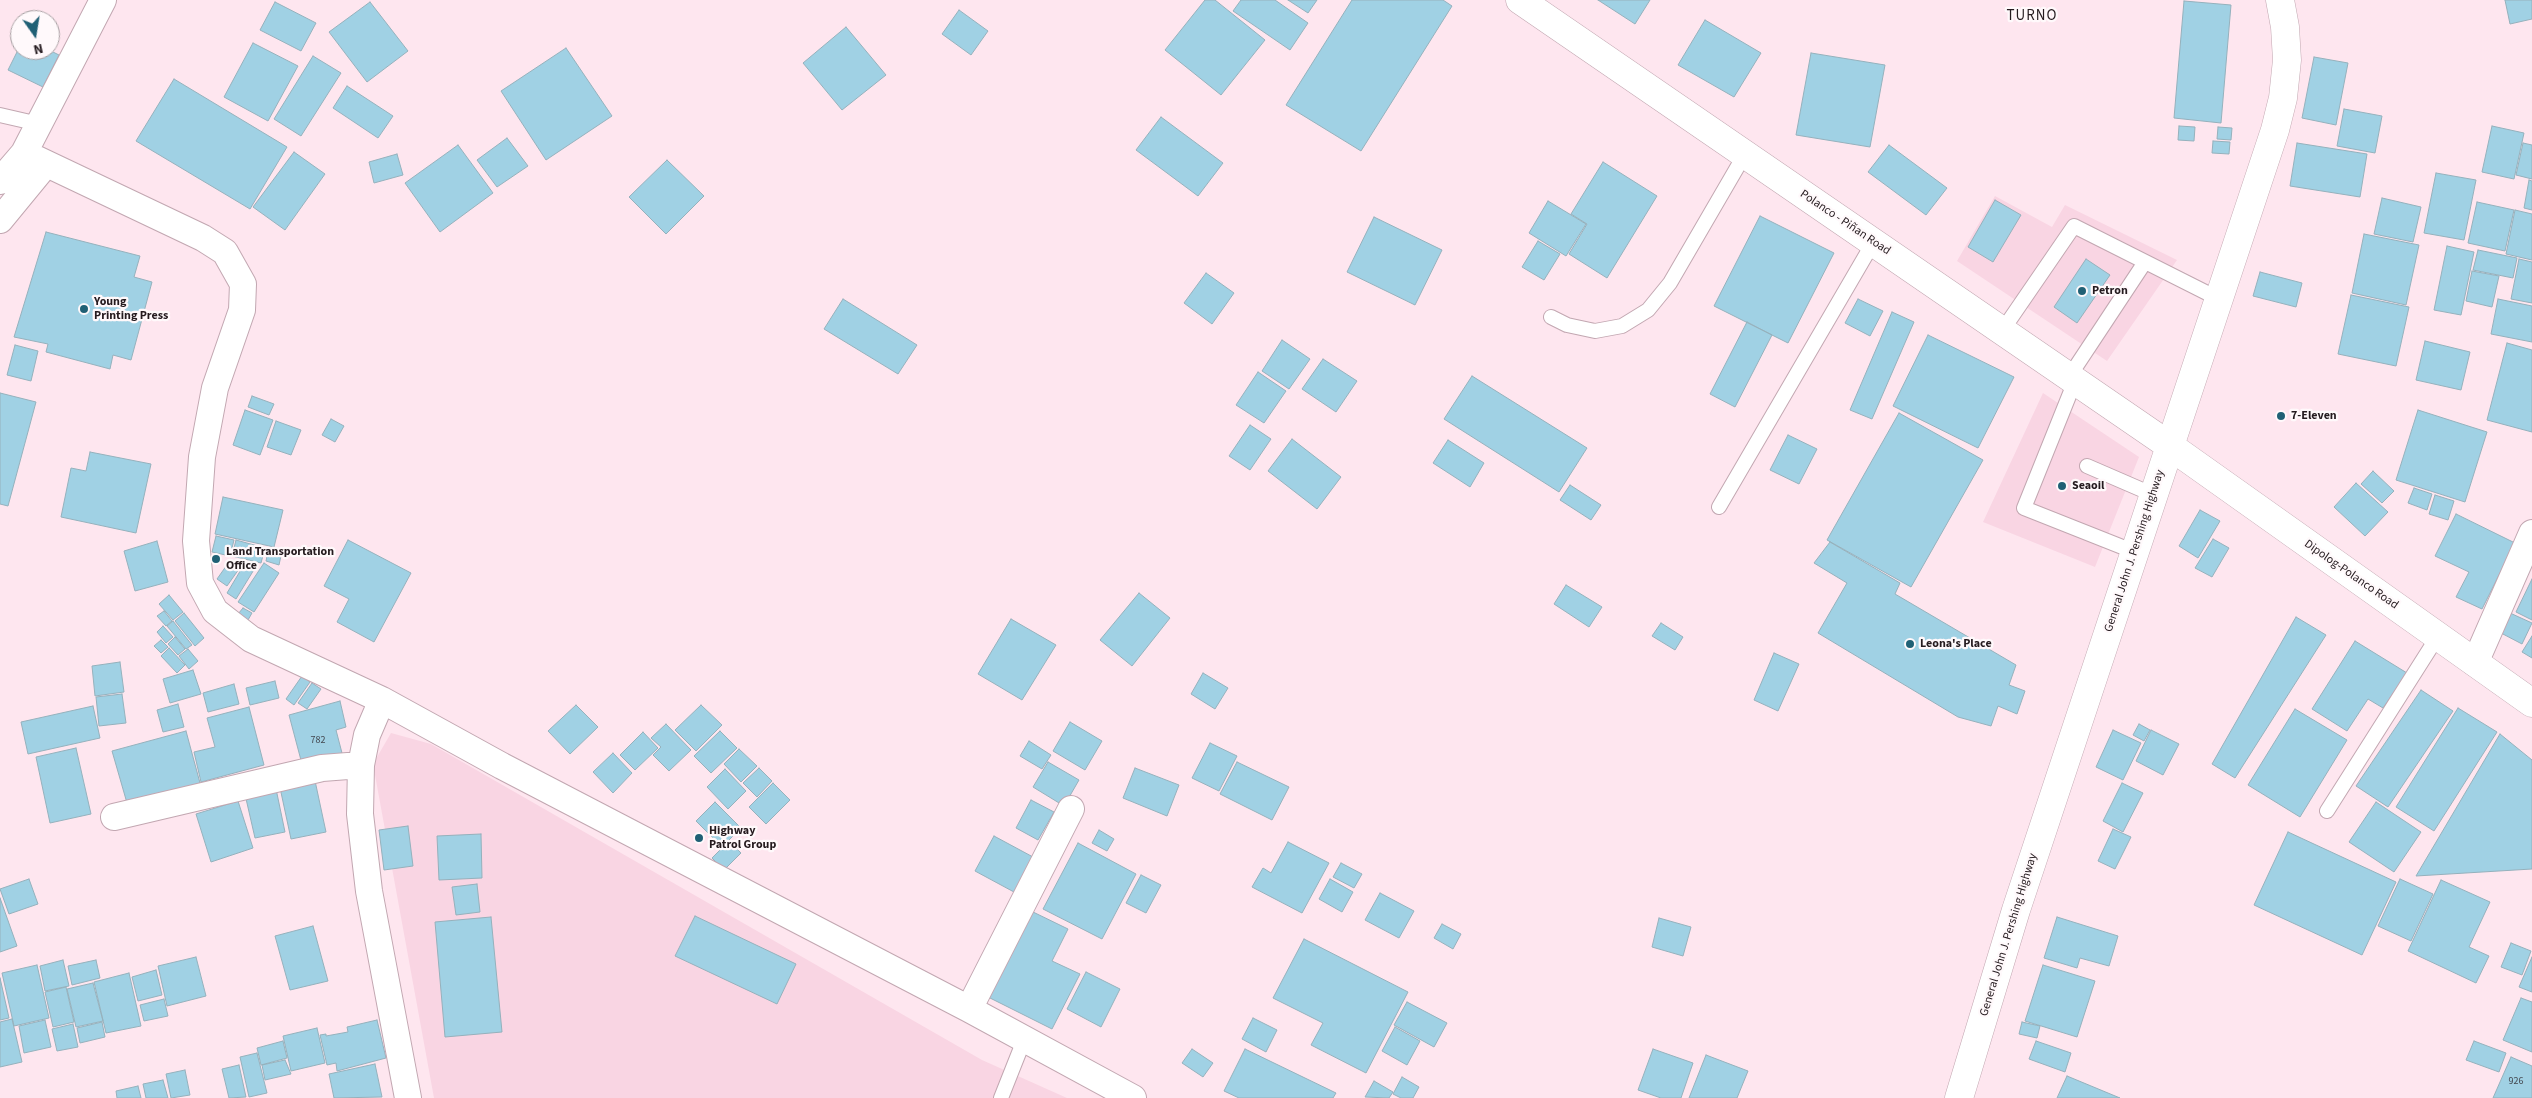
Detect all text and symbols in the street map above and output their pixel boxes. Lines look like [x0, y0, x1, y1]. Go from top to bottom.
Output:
district label: TURNO [2006, 8, 2058, 26]
north arrow [10, 10, 60, 60]
text: N [31, 38, 45, 59]
street label: Polanco - Piñan Road [1797, 187, 1893, 259]
place label: Petron [2092, 284, 2128, 298]
marker: Petron [2076, 285, 2088, 297]
place label: Young Printing Press [94, 295, 168, 323]
marker: Young Printing Press [78, 303, 90, 315]
place label: 7-Eleven [2291, 409, 2337, 423]
marker: 7-Eleven [2275, 410, 2287, 422]
street label: General John J. Pershing Highway [2102, 468, 2168, 634]
place label: Seaoil [2072, 479, 2104, 493]
marker: Seaoil [2056, 480, 2068, 492]
street label: Dipolog-Polanco Road [2301, 537, 2401, 613]
place label: Land Transportation Office [226, 545, 334, 573]
marker: Land Transportation Office [210, 553, 222, 565]
place label: Leona's Place [1920, 637, 1992, 651]
marker: Leona's Place [1904, 638, 1916, 650]
house number: 782 [311, 735, 325, 747]
place label: Highway Patrol Group [709, 824, 776, 852]
marker: Highway Patrol Group [693, 832, 705, 844]
street label: General John J. Pershing Highway [1977, 852, 2041, 1018]
house number: 926 [2509, 1076, 2523, 1088]

